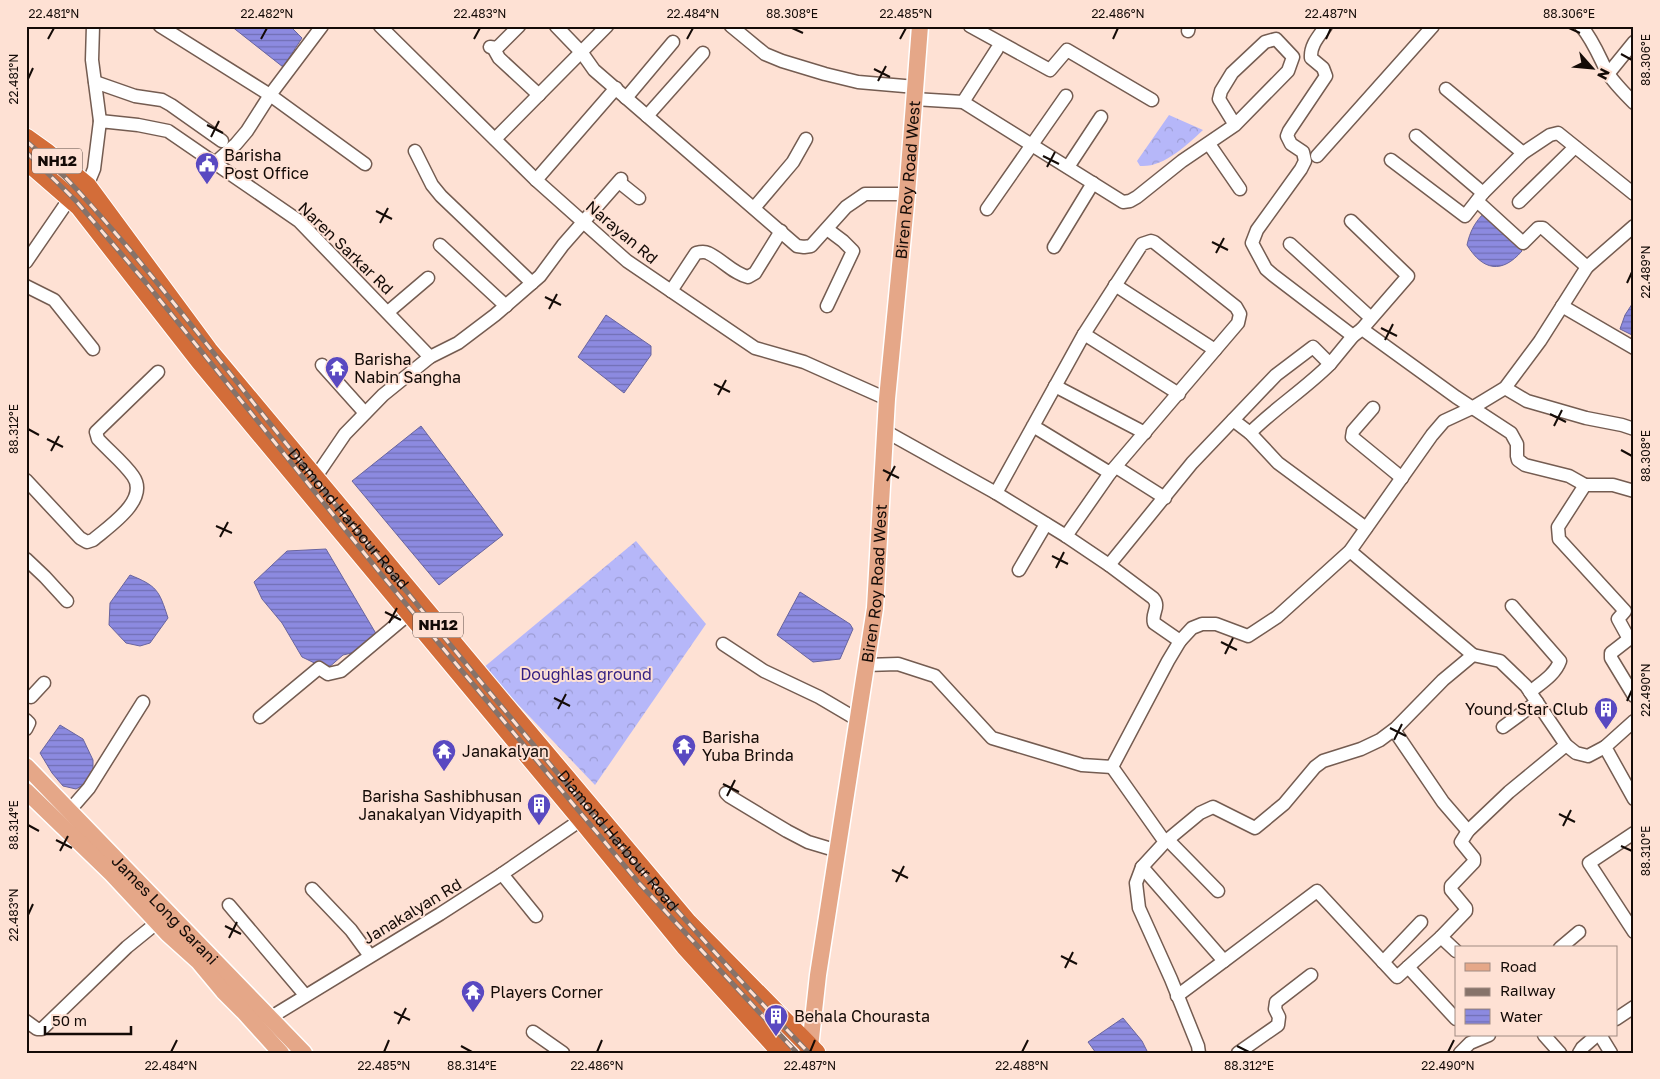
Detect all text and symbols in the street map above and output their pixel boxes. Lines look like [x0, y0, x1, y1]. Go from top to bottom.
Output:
text: 22.481°N [29, 6, 79, 21]
text: 22.482°N [241, 6, 293, 21]
text: 22.483°N [454, 6, 506, 21]
text: 22.484°N [667, 6, 719, 21]
text: 88.308°E [766, 6, 818, 21]
text: 22.485°N [880, 6, 932, 21]
text: 22.486°N [1091, 6, 1145, 21]
text: 22.487°N [1305, 6, 1357, 21]
text: 88.306°E [1543, 6, 1595, 21]
text: 88.306°E [1638, 34, 1653, 86]
north arrow [1568, 42, 1618, 92]
text: 22.481°N [6, 54, 21, 104]
text: N [1594, 66, 1614, 83]
street label: Biren Roy Road West [891, 100, 924, 260]
place label: Barisha Post Office [224, 145, 309, 183]
road number: NH12 [32, 148, 82, 174]
public building icon: Barisha Post Office [194, 151, 220, 185]
street label: Narayan Rd [582, 196, 662, 268]
street label: Naren Sarkar Rd [294, 198, 398, 298]
text: 22.489°N [1638, 245, 1653, 299]
place label: Barisha Nabin Sangha [354, 349, 461, 387]
temple icon: Barisha Nabin Sangha [324, 355, 350, 389]
text: 88.312°E [6, 404, 21, 454]
text: 88.308°E [1638, 430, 1653, 482]
street label: Diamond Harbour Road [284, 444, 414, 593]
street label: Biren Roy Road West [857, 503, 891, 664]
road number: NH12 [413, 612, 463, 638]
text: 22.490°N [1638, 663, 1653, 717]
park label: Doughlas ground [520, 664, 652, 684]
building icon: Yound Star Club [1593, 696, 1619, 730]
place label: Yound Star Club [1465, 699, 1588, 719]
place label: Barisha Yuba Brinda [702, 727, 794, 765]
temple icon: Barisha Yuba Brinda [671, 733, 697, 767]
temple icon: Janakalyan [431, 738, 457, 772]
place label: Janakalyan [462, 741, 549, 761]
street label: Diamond Harbour Road [553, 766, 683, 915]
place label: Barisha Sashibhusan Janakalyan Vidyapith [358, 786, 522, 824]
building icon: Barisha Sashibhusan Janakalyan Vidyapith [526, 792, 552, 826]
text: 88.314°E [6, 800, 21, 850]
text: 88.310°E [1638, 826, 1653, 876]
street label: James Long Sarani [108, 851, 223, 969]
street label: Janakalyan Rd [359, 874, 465, 948]
text: 22.483°N [6, 889, 21, 941]
legend [1455, 946, 1618, 1036]
text: Road [1500, 957, 1537, 975]
temple icon: Players Corner [460, 979, 486, 1013]
text: Railway [1500, 981, 1556, 999]
place label: Players Corner [490, 982, 603, 1002]
building icon: Behala Chourasta [763, 1003, 789, 1037]
scale bar [45, 1004, 131, 1036]
place label: Behala Chourasta [794, 1006, 930, 1026]
text: Water [1500, 1007, 1543, 1025]
text: 50 m [52, 1011, 87, 1029]
text: 22.484°N [145, 1058, 197, 1073]
text: 22.485°N [358, 1058, 410, 1073]
text: 88.314°E [447, 1058, 497, 1073]
text: 22.486°N [570, 1058, 624, 1073]
text: 22.487°N [784, 1058, 836, 1073]
text: 22.488°N [995, 1058, 1049, 1073]
text: 88.312°E [1224, 1058, 1274, 1073]
text: 22.490°N [1421, 1058, 1475, 1073]

